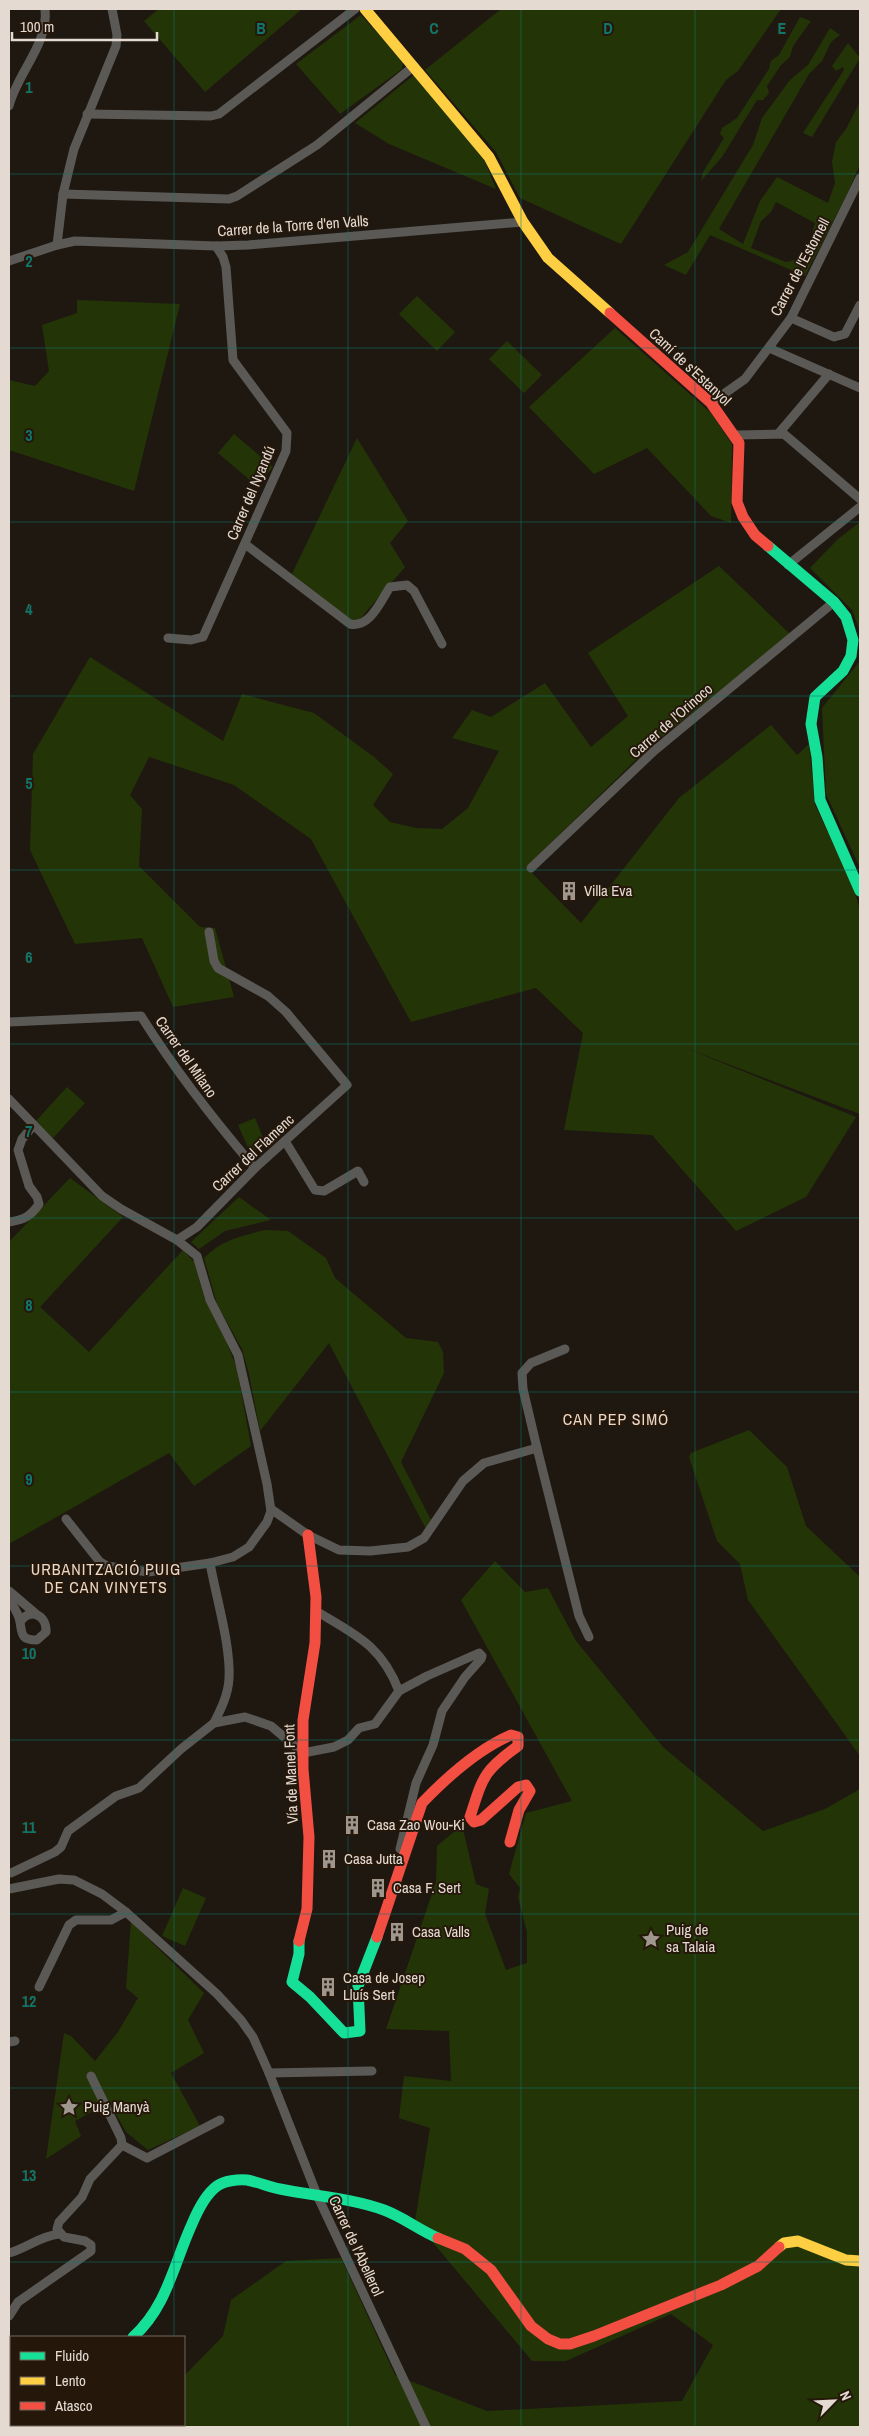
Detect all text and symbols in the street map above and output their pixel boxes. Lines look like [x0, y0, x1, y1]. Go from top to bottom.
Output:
scale bar [12, 10, 158, 42]
text: 100 m [20, 16, 54, 37]
text: B [256, 17, 266, 39]
text: C [429, 17, 439, 39]
text: D [603, 17, 613, 39]
text: E [778, 17, 787, 39]
text: 1 [25, 76, 33, 98]
street label: Carrer de la Torre d'en Valls [217, 210, 369, 241]
street label: Carrer de l'Estornell [765, 214, 834, 320]
text: 2 [25, 250, 33, 272]
street label: Camí de s'Estanyol [645, 323, 736, 410]
text: 3 [25, 424, 33, 446]
street label: Carrer del Nyandú [221, 442, 280, 543]
text: 4 [25, 598, 33, 620]
street label: Carrer de l'Orinoco [624, 678, 717, 763]
text: 5 [25, 772, 33, 794]
building icon: Villa Eva [558, 880, 580, 902]
place label: Villa Eva [584, 880, 632, 901]
text: 6 [25, 946, 33, 968]
street label: Carrer del Milano [151, 1012, 222, 1102]
street label: Carrer del Flamenc [207, 1109, 298, 1196]
text: 7 [25, 1120, 33, 1142]
text: 8 [25, 1294, 33, 1316]
district label: CAN PEP SIMÓ [563, 1408, 669, 1430]
text: 9 [25, 1468, 33, 1490]
district label: URBANITZACIÓ PUIG DE CAN VINYETS [31, 1558, 181, 1598]
text: 10 [22, 1642, 36, 1664]
street label: Vía de Manel Font [278, 1723, 303, 1824]
building icon: Casa Zao Wou-Ki [341, 1814, 363, 1836]
place label: Casa Zao Wou-Ki [367, 1814, 465, 1835]
text: 11 [22, 1816, 37, 1838]
building icon: Casa Jutta [318, 1848, 340, 1870]
place label: Casa Jutta [344, 1848, 403, 1869]
building icon: Casa F. Sert [367, 1877, 389, 1899]
place label: Casa F. Sert [393, 1877, 461, 1898]
place label: Puig de sa Talaia [666, 1919, 715, 1957]
building icon: Casa Valls [386, 1921, 408, 1943]
place label: Casa Valls [412, 1921, 470, 1942]
place icon: Puig de sa Talaia [640, 1928, 662, 1950]
place label: Casa de Josep Lluís Sert [343, 1967, 425, 2005]
building icon: Casa de Josep Lluís Sert [317, 1976, 339, 1998]
text: 12 [22, 1990, 36, 2012]
place icon: Puig Manyà [58, 2096, 80, 2118]
place label: Puig Manyà [84, 2096, 150, 2117]
text: 13 [22, 2164, 36, 2186]
street label: Carrer de l'Abellerol [324, 2192, 389, 2299]
legend [10, 2336, 185, 2426]
text: Fluido [55, 2345, 89, 2366]
text: Lento [55, 2370, 86, 2391]
north arrow [809, 2376, 859, 2426]
text: N [836, 2388, 856, 2403]
text: Atasco [54, 2395, 93, 2416]

